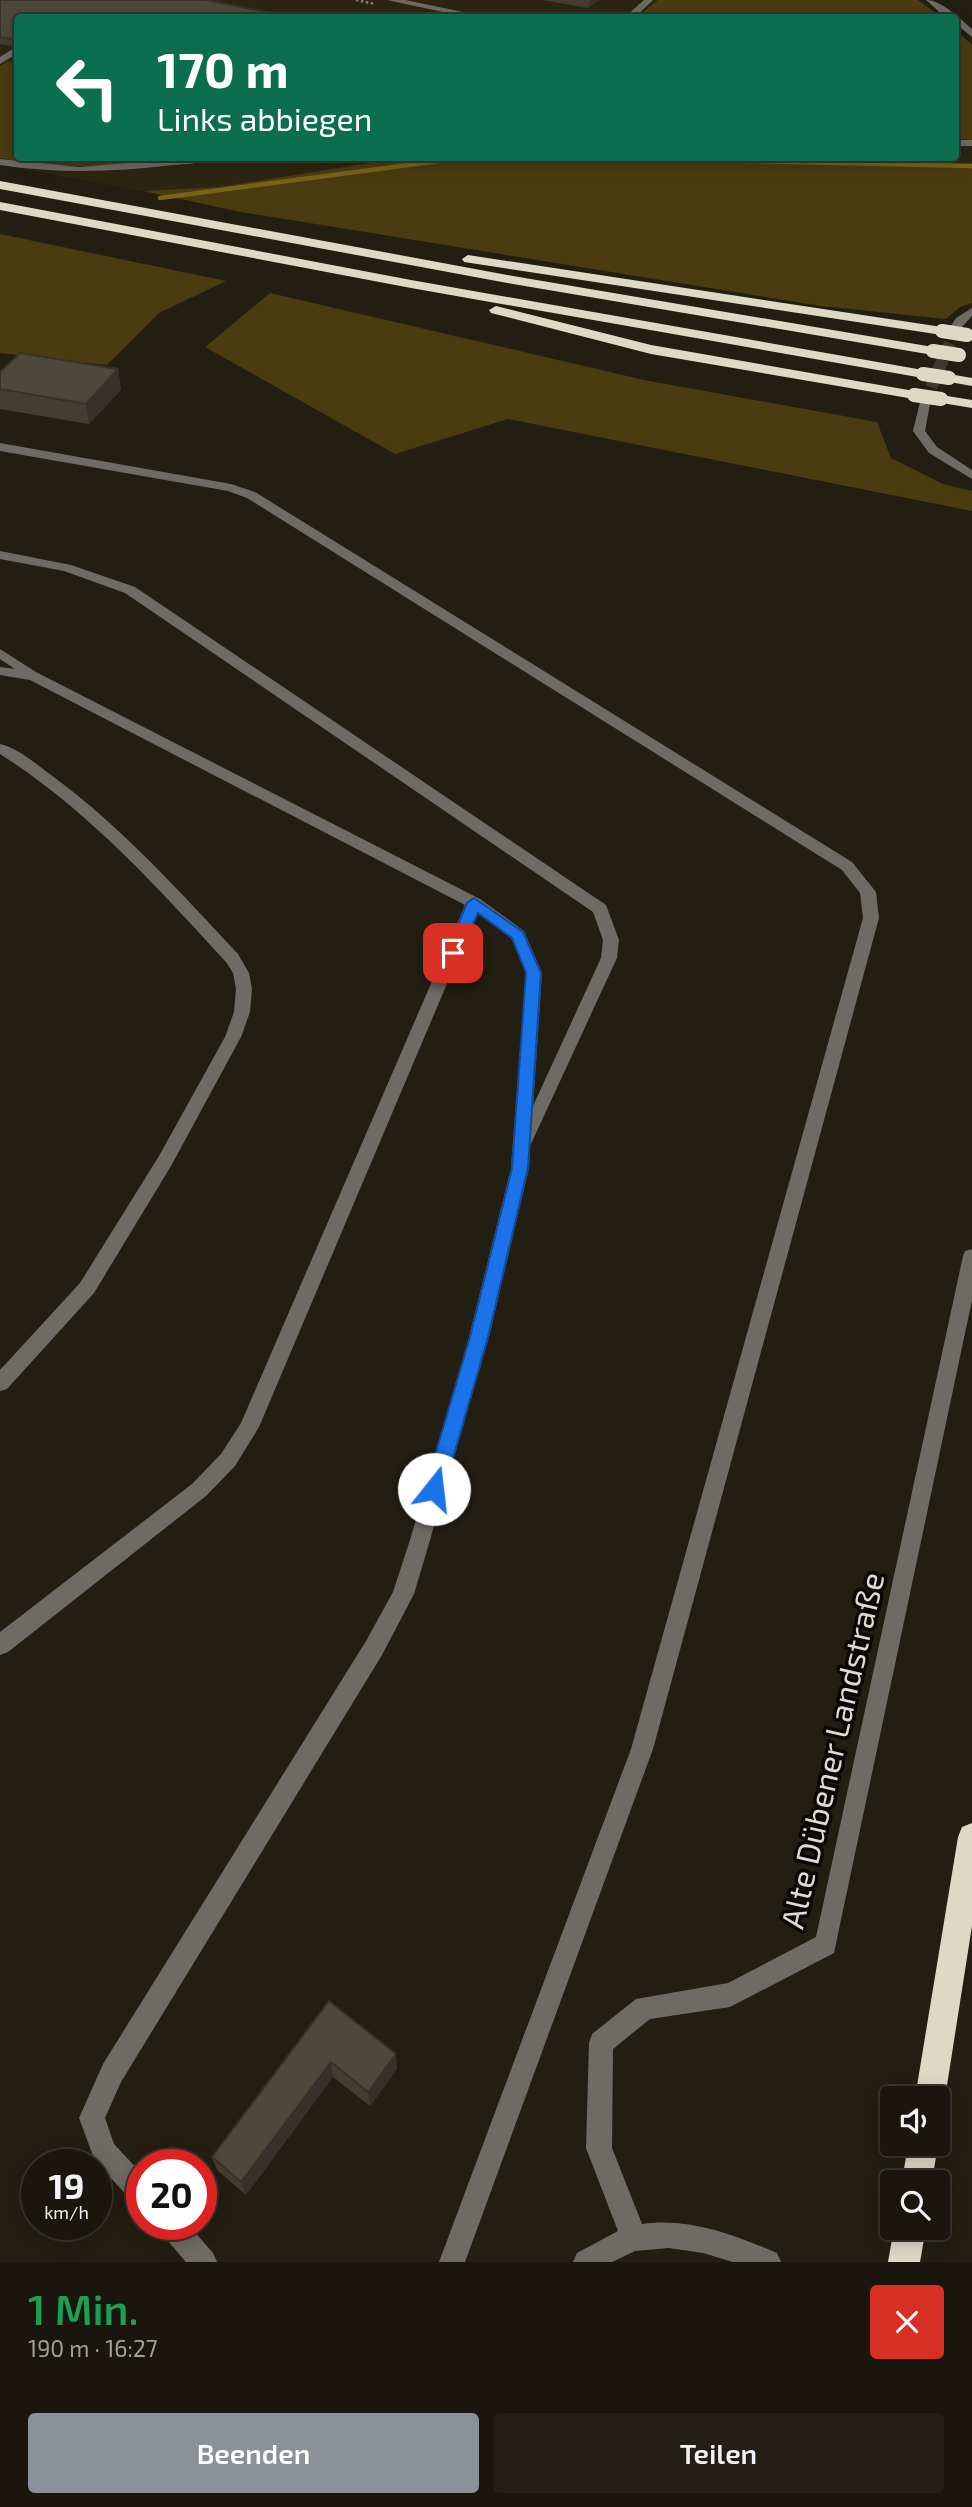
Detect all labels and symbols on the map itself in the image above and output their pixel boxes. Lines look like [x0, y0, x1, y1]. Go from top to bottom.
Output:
pin [423, 923, 483, 983]
position arrow [397, 1452, 471, 1526]
street label: Alte Dübener Landstraße [772, 1568, 890, 1932]
speed limit sign: 20 [126, 2149, 217, 2240]

